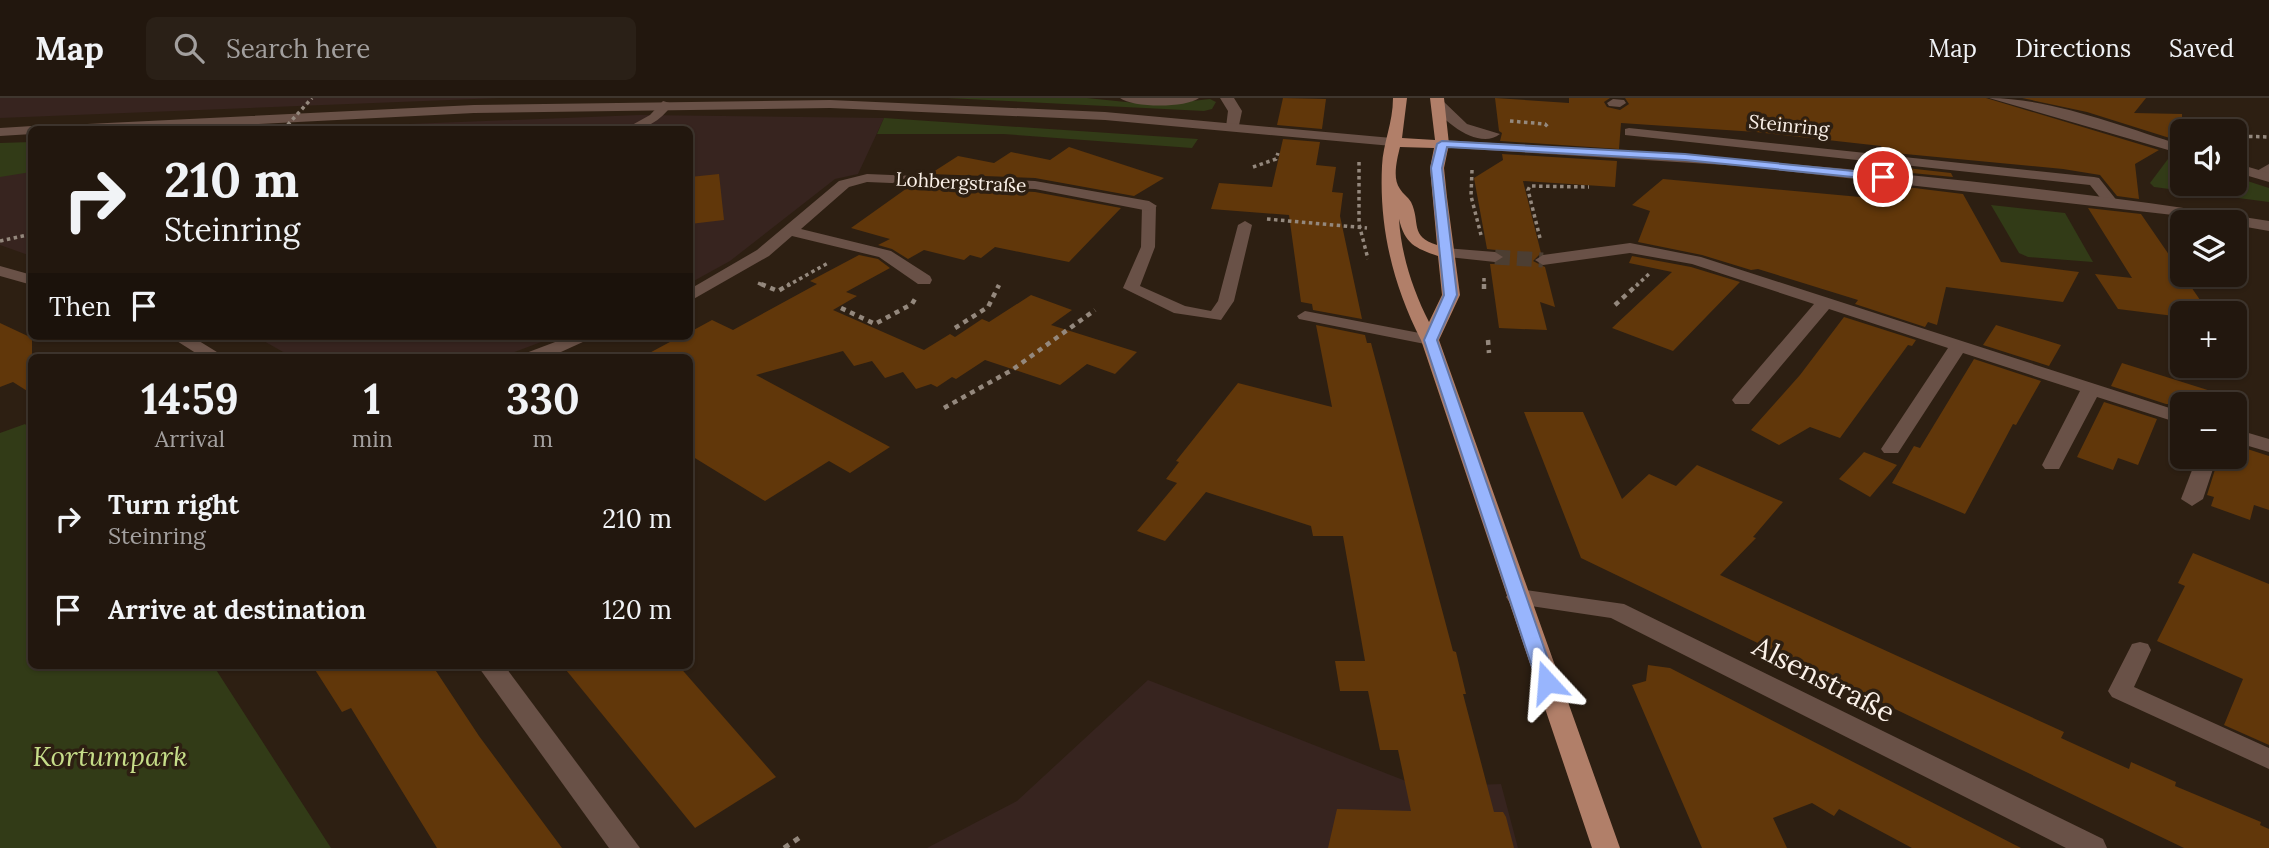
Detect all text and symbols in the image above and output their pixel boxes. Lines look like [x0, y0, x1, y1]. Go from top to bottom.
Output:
search box [146, 17, 636, 80]
text: Map [35, 27, 104, 69]
icon: search [170, 29, 208, 67]
text: Search here [226, 32, 370, 65]
text: Map [1928, 33, 1977, 64]
text: Directions [2015, 33, 2131, 64]
text: Saved [2169, 33, 2234, 64]
street label: Steinring [1748, 109, 1831, 141]
map controls [2170, 119, 2247, 469]
button: sound [2170, 119, 2247, 196]
pin [1853, 147, 1913, 207]
text: 210 m [164, 148, 299, 210]
icon: right [49, 154, 140, 245]
icon: arrive [1864, 158, 1902, 196]
street label: Lohbergstraße [895, 167, 1027, 197]
text: Steinring [164, 209, 300, 250]
button: layers [2170, 210, 2247, 287]
icon: arrive [125, 287, 163, 325]
text: Then [49, 290, 111, 323]
button: + [2170, 301, 2247, 378]
text: 14:59 [141, 372, 239, 426]
text: 1 [364, 372, 381, 426]
text: 330 [506, 372, 580, 426]
button: − [2170, 392, 2247, 469]
text: Arrival [155, 424, 225, 453]
text: min [352, 424, 393, 453]
text: m [533, 424, 553, 453]
text: Turn right [108, 488, 239, 521]
icon: right [49, 500, 87, 538]
text: 210 m [602, 502, 672, 535]
text: Steinring [108, 521, 206, 550]
icon: arrive [49, 591, 87, 629]
text: Arrive at destination [108, 593, 366, 626]
text: 120 m [602, 593, 672, 626]
street label: Alsenstraße [1746, 627, 1901, 730]
position arrow [1510, 645, 1584, 719]
park label: Kortumpark [32, 738, 188, 774]

